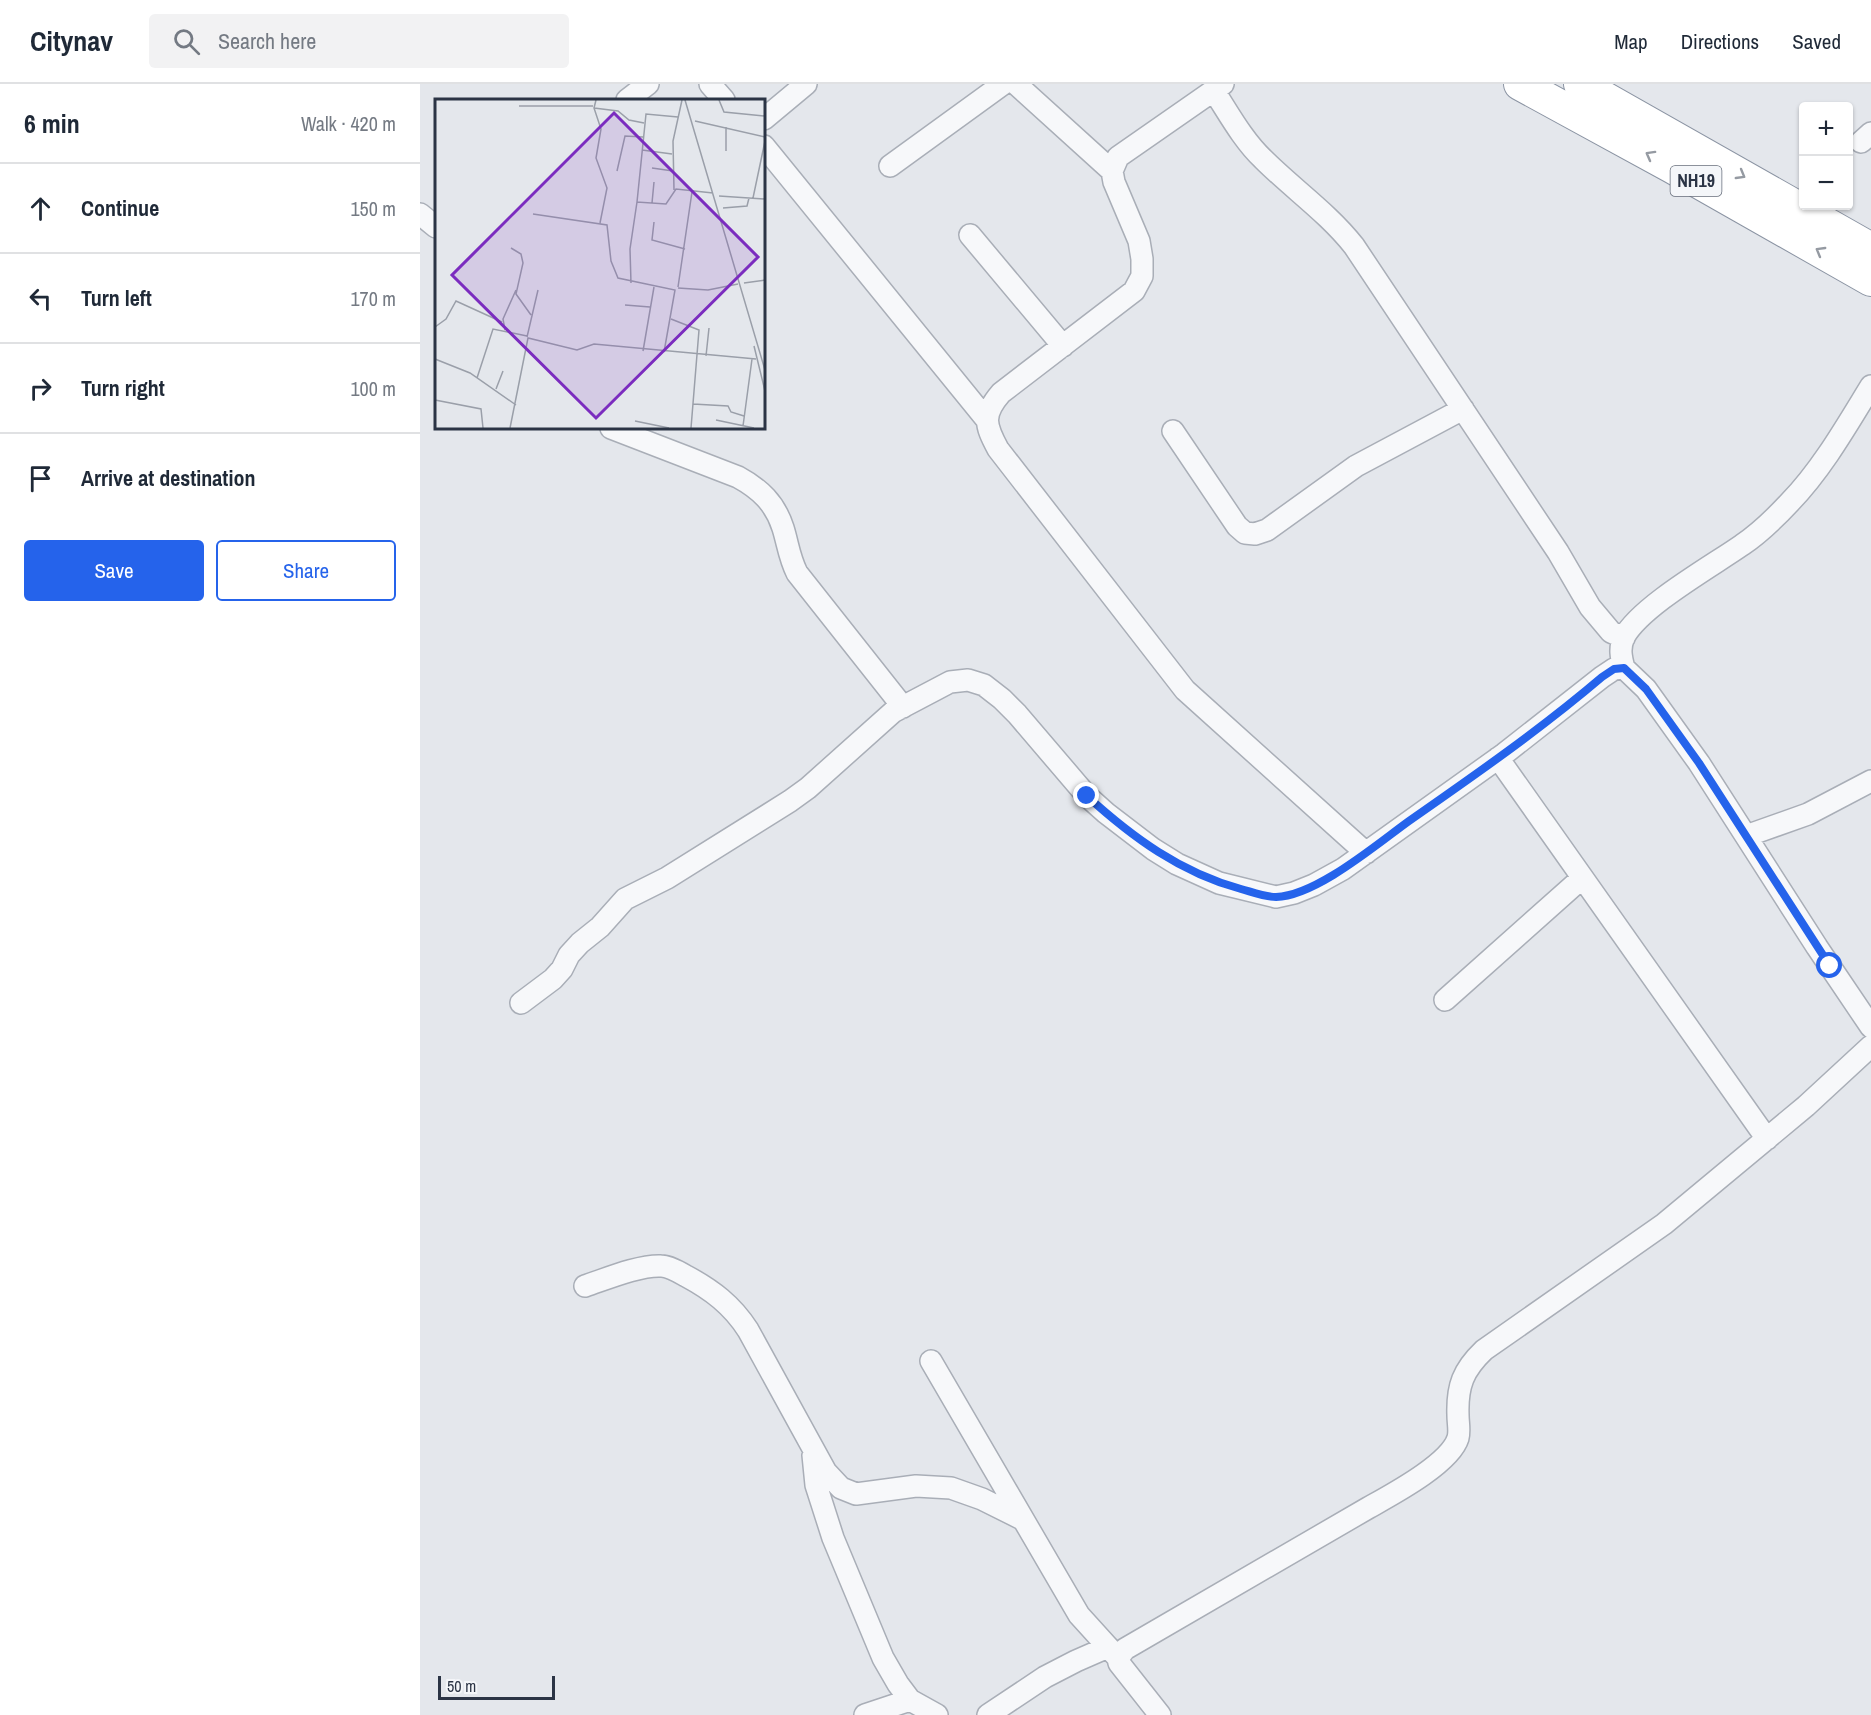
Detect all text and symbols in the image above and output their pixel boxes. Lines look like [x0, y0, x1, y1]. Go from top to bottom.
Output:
search box [149, 14, 569, 68]
text: Citynav [30, 22, 113, 60]
icon: search [170, 25, 203, 58]
text: Search here [218, 26, 316, 56]
text: Map [1614, 27, 1648, 56]
text: Directions [1681, 27, 1759, 56]
text: Saved [1792, 27, 1841, 56]
inset map [435, 99, 765, 429]
map controls [1799, 102, 1853, 210]
button: + [1799, 102, 1853, 156]
text: 6 min [24, 106, 80, 141]
text: Walk · 420 m [301, 110, 396, 137]
one-way arrow [1646, 151, 1657, 162]
button: − [1799, 156, 1853, 210]
road number: NH19 [1670, 166, 1722, 196]
one-way arrow [1735, 168, 1745, 179]
icon: ahead [24, 192, 57, 225]
text: Continue [81, 193, 159, 223]
text: 150 m [350, 195, 396, 222]
one-way arrow [1816, 247, 1826, 259]
icon: left [24, 282, 57, 315]
text: Turn left [81, 283, 152, 313]
text: 170 m [350, 285, 396, 312]
icon: right [24, 372, 57, 405]
text: Turn right [81, 373, 165, 403]
text: 100 m [350, 375, 396, 402]
icon: arrive [24, 462, 57, 495]
text: Arrive at destination [81, 463, 255, 493]
button: Save [24, 540, 204, 601]
button: Share [216, 540, 396, 601]
route end [1073, 782, 1099, 808]
route start [1816, 952, 1842, 978]
scale bar [438, 1673, 555, 1700]
text: 50 m [447, 1675, 476, 1697]

